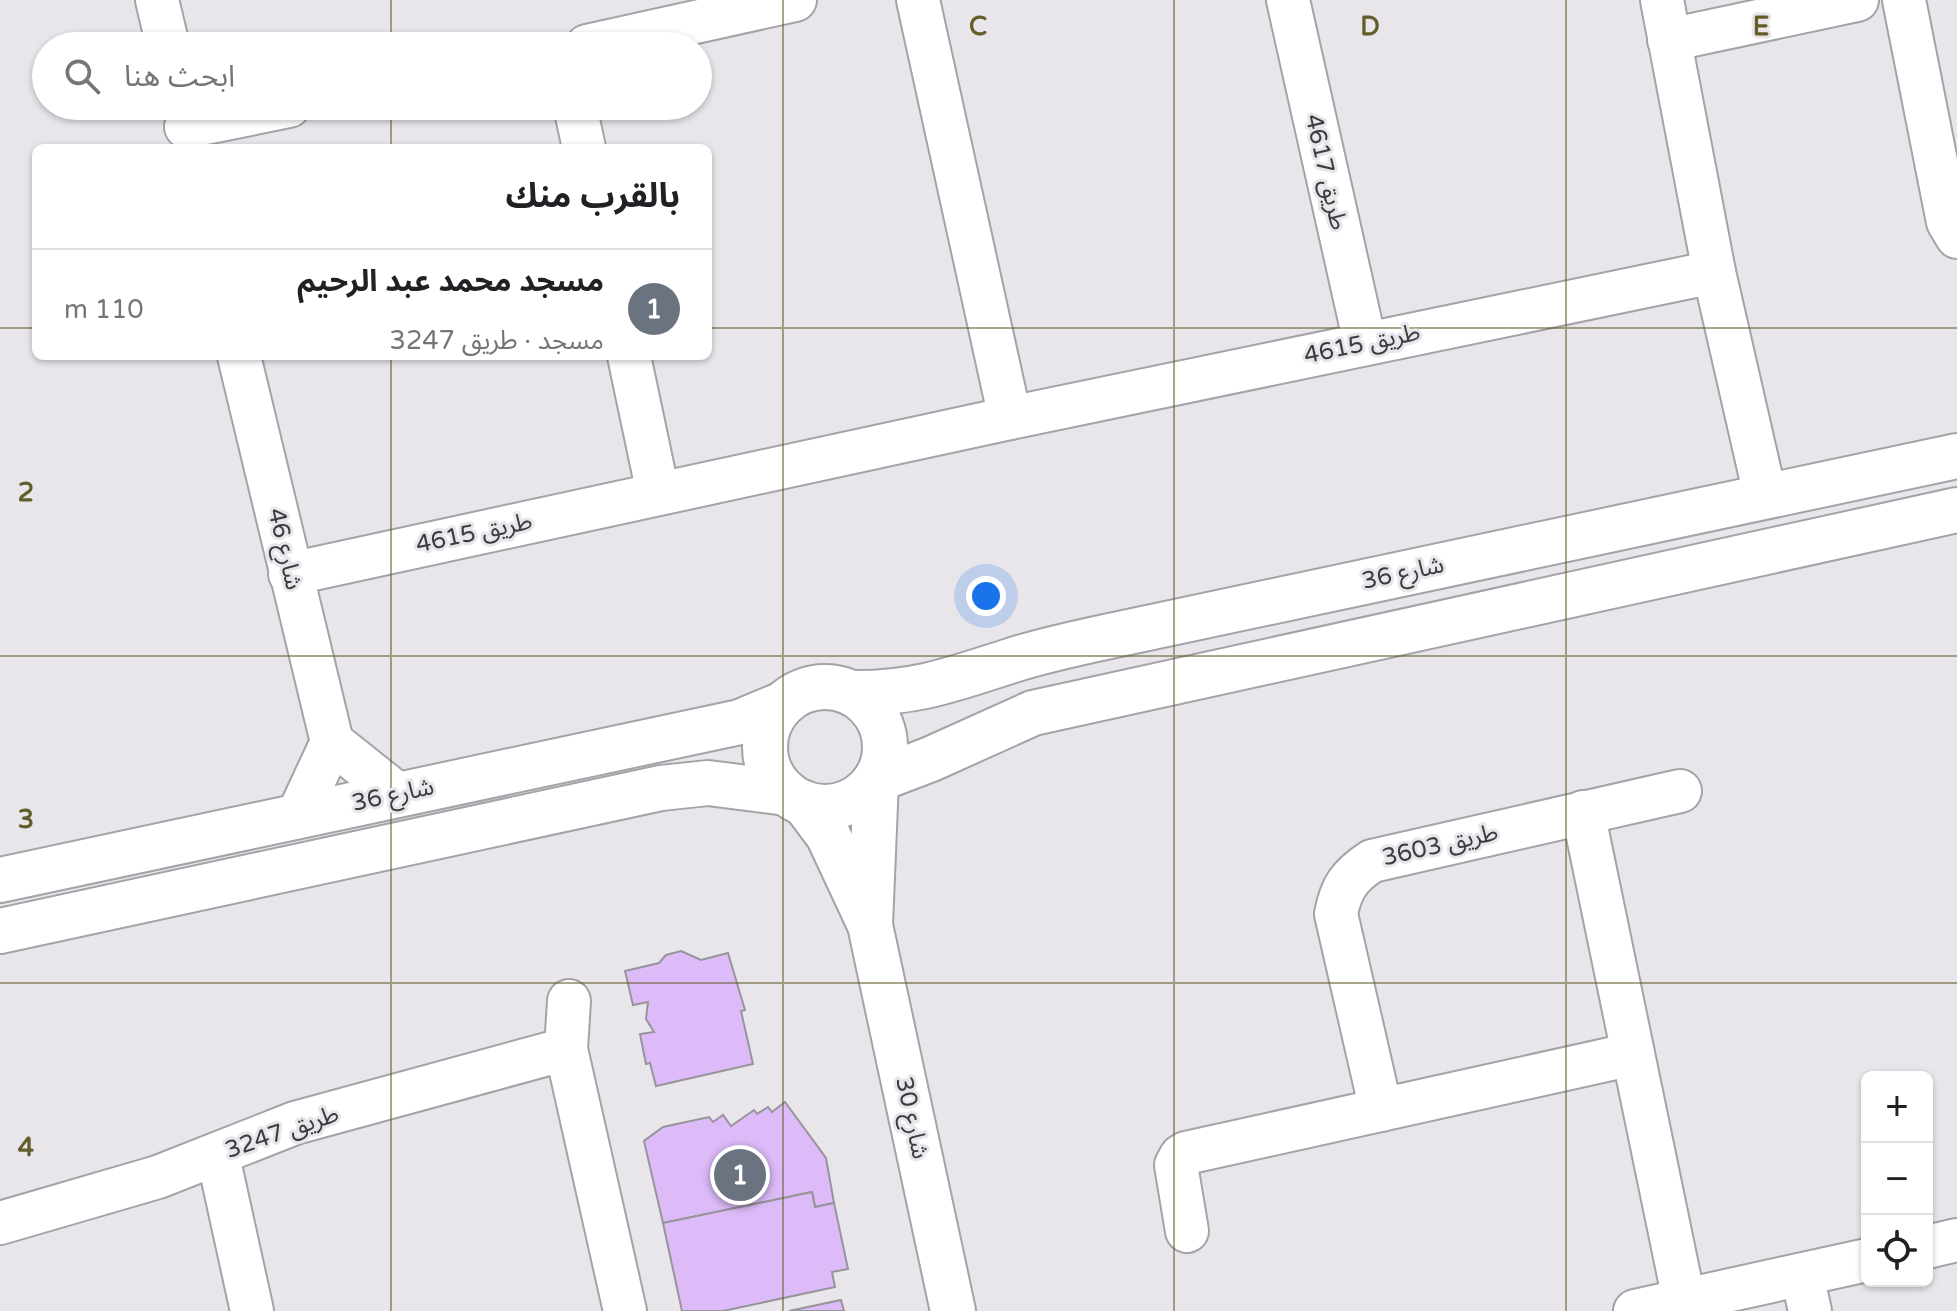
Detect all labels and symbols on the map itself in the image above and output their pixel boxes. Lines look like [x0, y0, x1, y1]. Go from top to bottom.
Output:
text: C [969, 11, 987, 42]
text: D [1360, 11, 1380, 42]
text: E [1753, 11, 1769, 42]
street label: طريق 4617 [1299, 111, 1353, 233]
street label: طريق 4615 [1301, 318, 1423, 370]
text: 2 [18, 477, 34, 508]
street label: شارع 46 [260, 505, 308, 593]
street label: طريق 4615 [413, 507, 535, 559]
street label: شارع 36 [1359, 550, 1447, 598]
your location [966, 576, 1006, 616]
street label: شارع 36 [349, 772, 437, 820]
text: 3 [18, 804, 34, 835]
street label: طريق 3603 [1379, 818, 1501, 872]
street label: شارع 30 [887, 1074, 935, 1162]
street label: طريق 3247 [221, 1099, 343, 1165]
text: 4 [18, 1132, 34, 1163]
pin: 1 [714, 1145, 766, 1205]

